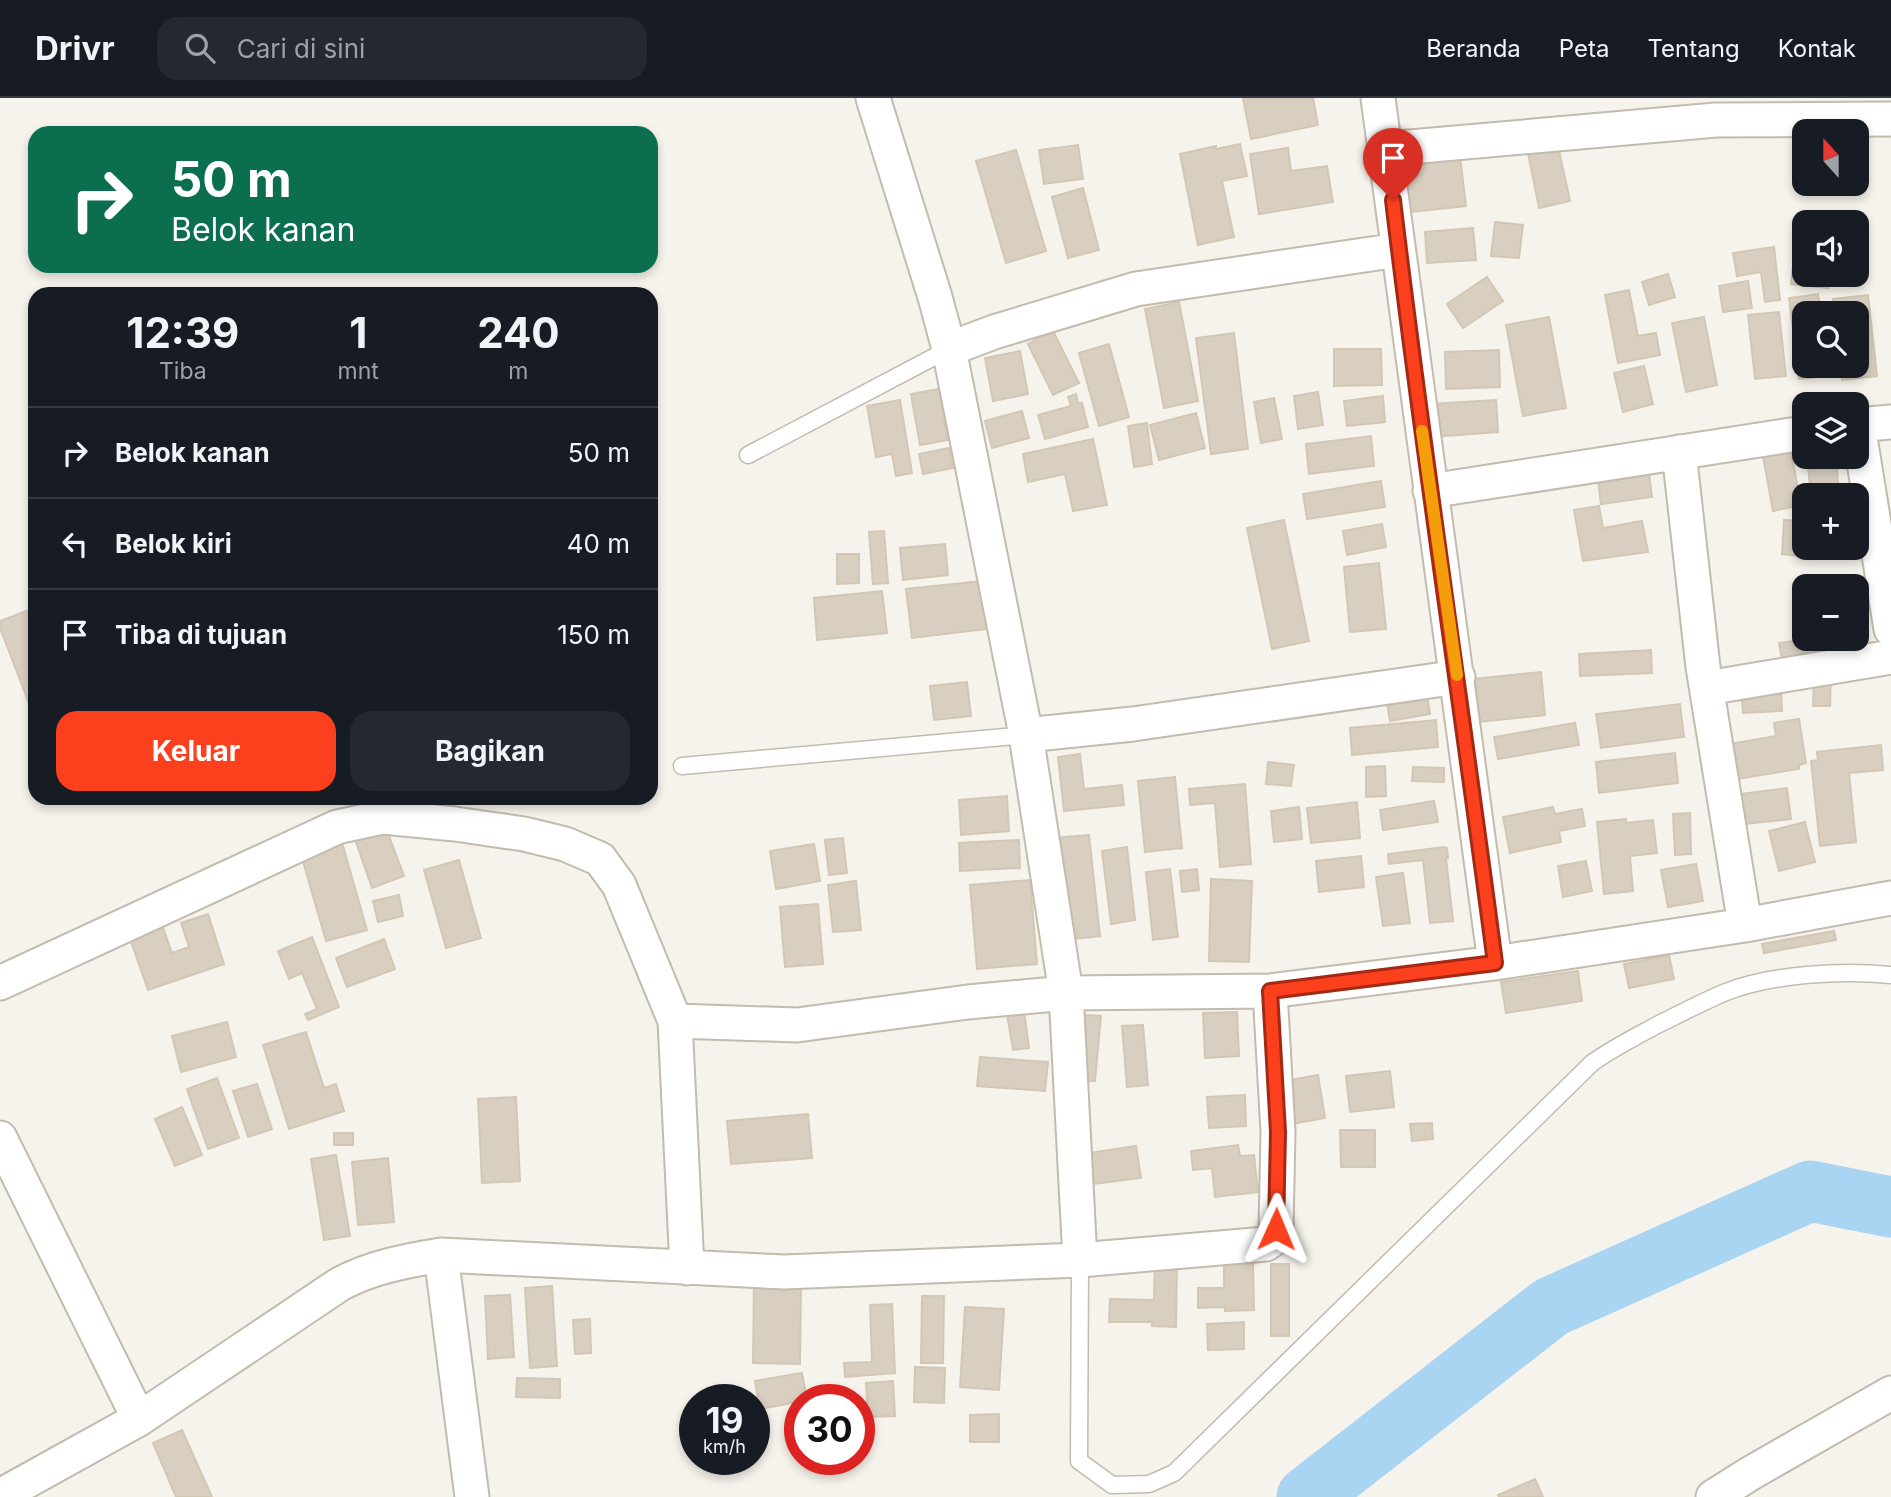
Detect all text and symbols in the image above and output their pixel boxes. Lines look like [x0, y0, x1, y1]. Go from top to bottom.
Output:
search box [157, 17, 647, 80]
text: Drivr [35, 28, 115, 68]
icon: search [181, 29, 219, 67]
text: Cari di sini [237, 33, 365, 64]
text: Beranda [1426, 34, 1521, 63]
text: Peta [1559, 34, 1609, 63]
text: Tentang [1647, 34, 1740, 63]
text: Kontak [1778, 34, 1856, 63]
north arrow [1792, 119, 1869, 196]
map controls [1792, 119, 1869, 651]
pin [1363, 128, 1423, 200]
icon: arrive [1374, 139, 1412, 177]
text: 50 m [171, 150, 292, 209]
icon: right [56, 154, 147, 245]
text: Belok kanan [171, 210, 355, 249]
button: sound [1792, 210, 1869, 287]
button: search [1792, 301, 1869, 378]
text: 12:39 [126, 307, 239, 358]
text: 1 [349, 307, 367, 358]
text: 240 [477, 307, 560, 358]
text: Tiba [159, 357, 207, 385]
text: mnt [338, 357, 379, 385]
text: m [508, 357, 528, 385]
button: layers [1792, 392, 1869, 469]
icon: right [56, 434, 94, 472]
text: Belok kanan [115, 437, 270, 468]
text: 50 m [568, 437, 630, 468]
button: + [1792, 483, 1869, 560]
icon: left [56, 525, 94, 563]
text: Belok kiri [115, 528, 232, 559]
text: 40 m [567, 528, 630, 559]
button: − [1792, 574, 1869, 651]
icon: arrive [56, 616, 94, 654]
text: Tiba di tujuan [115, 619, 287, 650]
text: 150 m [557, 619, 630, 650]
button: Keluar [56, 711, 336, 791]
button: Bagikan [350, 711, 630, 791]
position arrow [1239, 1192, 1313, 1266]
speed limit sign: 30 [784, 1384, 875, 1475]
text: 19 [706, 1399, 743, 1441]
text: km/h [703, 1436, 746, 1457]

